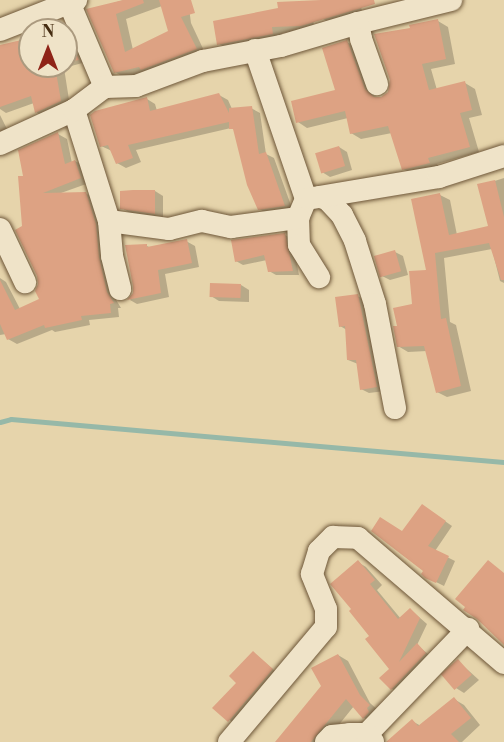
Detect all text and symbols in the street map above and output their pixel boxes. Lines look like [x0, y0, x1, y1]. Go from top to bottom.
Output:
north arrow [18, 18, 78, 78]
text: N [42, 22, 54, 42]

